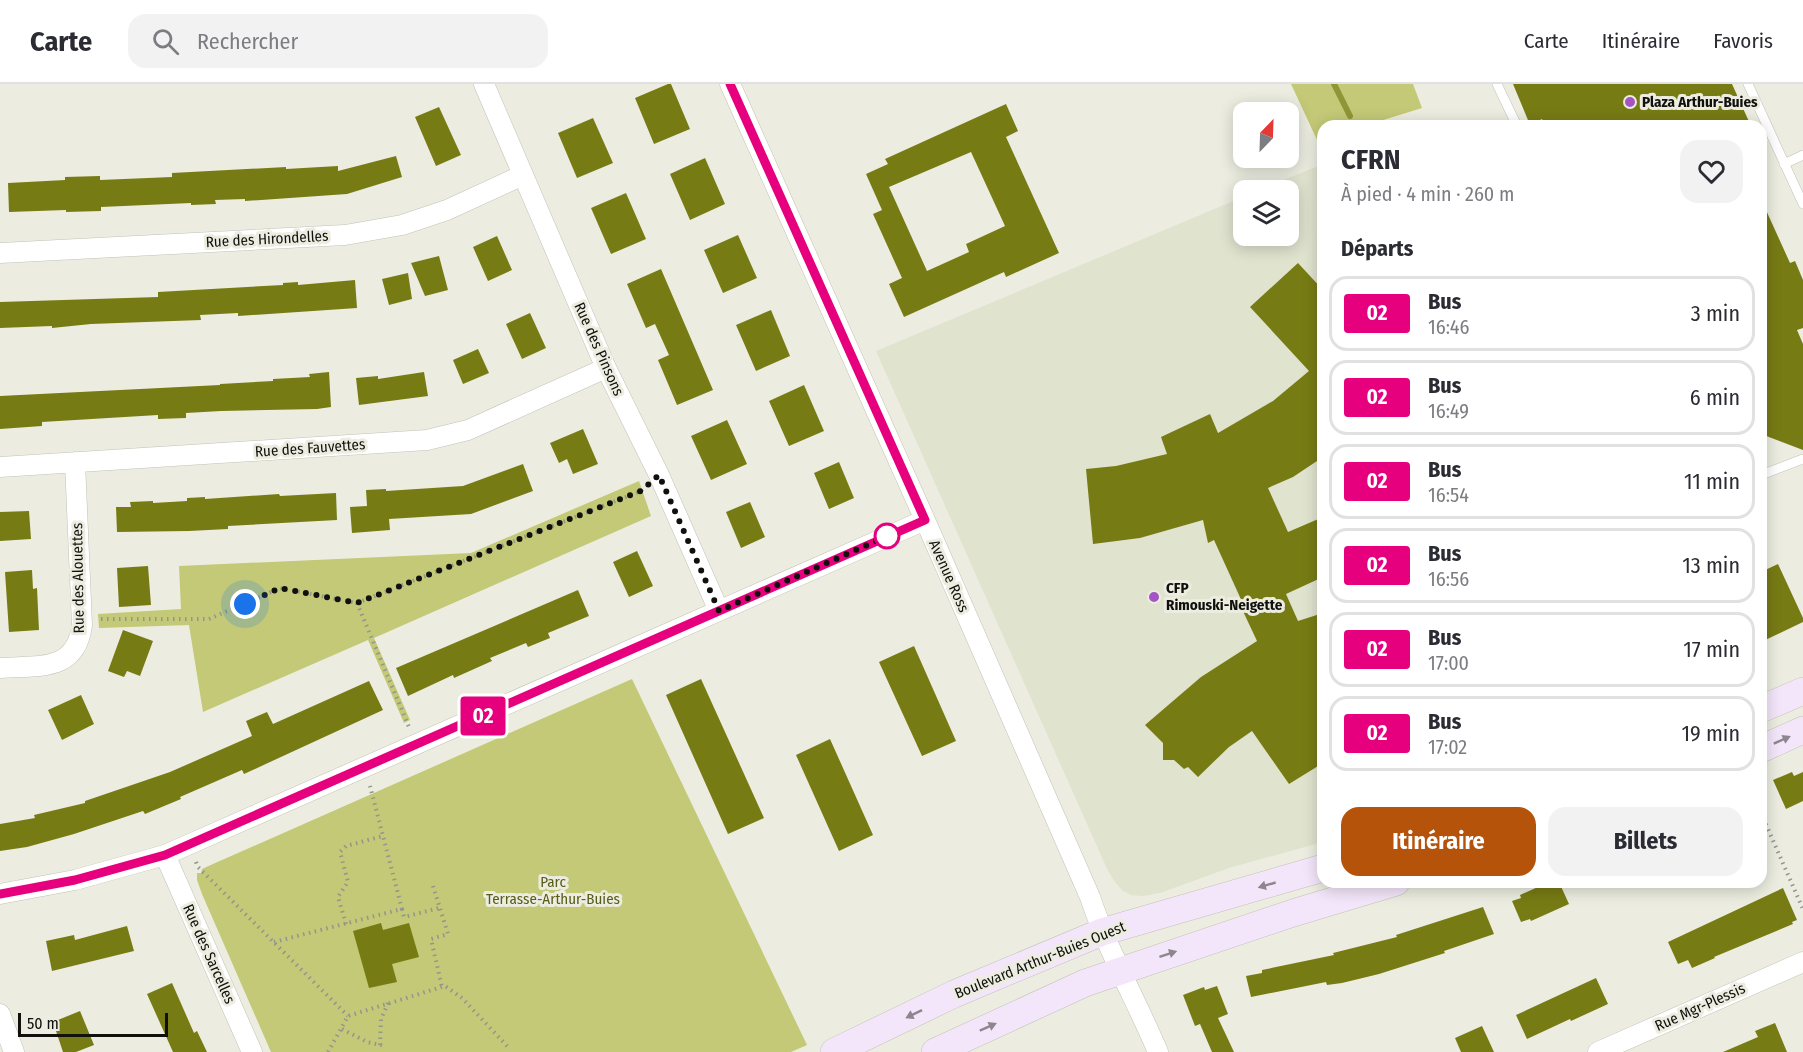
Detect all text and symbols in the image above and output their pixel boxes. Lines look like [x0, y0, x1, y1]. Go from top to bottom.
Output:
search box [128, 14, 548, 68]
text: Carte [30, 25, 92, 58]
icon: search [149, 25, 182, 58]
text: Rechercher [197, 28, 298, 55]
text: Carte [1524, 28, 1569, 54]
text: Itinéraire [1602, 28, 1680, 54]
text: Favoris [1713, 28, 1773, 54]
place label: Plaza Arthur-Buies [1642, 93, 1758, 111]
marker: Plaza Arthur-Buies [1623, 95, 1637, 109]
north arrow [1233, 102, 1299, 168]
map controls [1233, 102, 1299, 246]
button: heart [1680, 140, 1743, 203]
text: CFRN [1341, 143, 1401, 176]
button: layers [1233, 180, 1299, 246]
text: À pied · 4 min · 260 m [1341, 182, 1514, 206]
street label: Rue des Hirondelles [205, 227, 329, 251]
text: Départs [1341, 235, 1413, 262]
text: Bus [1428, 288, 1461, 315]
street label: Rue des Pinsons [570, 299, 628, 399]
text: 02 [1367, 300, 1388, 326]
text: 3 min [1691, 300, 1740, 327]
text: 16:46 [1428, 315, 1469, 339]
text: Bus [1428, 372, 1461, 399]
text: 02 [1367, 384, 1388, 410]
text: 6 min [1690, 384, 1740, 411]
text: 16:49 [1428, 399, 1469, 423]
street label: Rue des Fauvettes [254, 435, 366, 461]
text: Bus [1428, 456, 1461, 483]
text: 02 [1367, 468, 1388, 494]
text: 11 min [1684, 468, 1740, 495]
text: 16:54 [1428, 483, 1469, 507]
street label: Rue des Alouettes [68, 523, 88, 633]
unlabelled marker [874, 523, 900, 549]
street label: Avenue Ross [925, 537, 973, 615]
text: Bus [1428, 540, 1461, 567]
text: 02 [1367, 552, 1388, 578]
text: 13 min [1682, 552, 1740, 579]
text: 16:56 [1428, 567, 1469, 591]
place label: CFP Rimouski-Neigette [1166, 579, 1283, 614]
your location [230, 589, 260, 619]
marker: CFP Rimouski-Neigette [1147, 590, 1161, 604]
text: Bus [1428, 624, 1461, 651]
text: 02 [1367, 636, 1388, 662]
text: 17 min [1683, 636, 1740, 663]
text: 17:00 [1428, 651, 1469, 675]
line badge: 02 [456, 696, 510, 736]
text: 02 [473, 703, 494, 729]
text: Bus [1428, 708, 1461, 735]
text: 02 [1367, 720, 1388, 746]
text: 19 min [1682, 720, 1740, 747]
text: 17:02 [1428, 735, 1467, 759]
one-way arrow [1773, 735, 1791, 744]
button: Itinéraire [1341, 807, 1536, 876]
button: Billets [1548, 807, 1743, 876]
park label: Parc Terrasse-Arthur-Buies [486, 873, 620, 908]
one-way arrow [1258, 880, 1276, 890]
street label: Rue des Sarcelles [179, 901, 239, 1007]
street label: Boulevard Arthur-Buies Ouest [952, 917, 1128, 1003]
one-way arrow [1159, 949, 1177, 959]
street label: Rue Mgr-Plessis [1652, 979, 1748, 1035]
one-way arrow [905, 1009, 922, 1018]
scale bar [18, 1010, 168, 1038]
text: 50 m [27, 1014, 59, 1033]
one-way arrow [979, 1022, 997, 1032]

